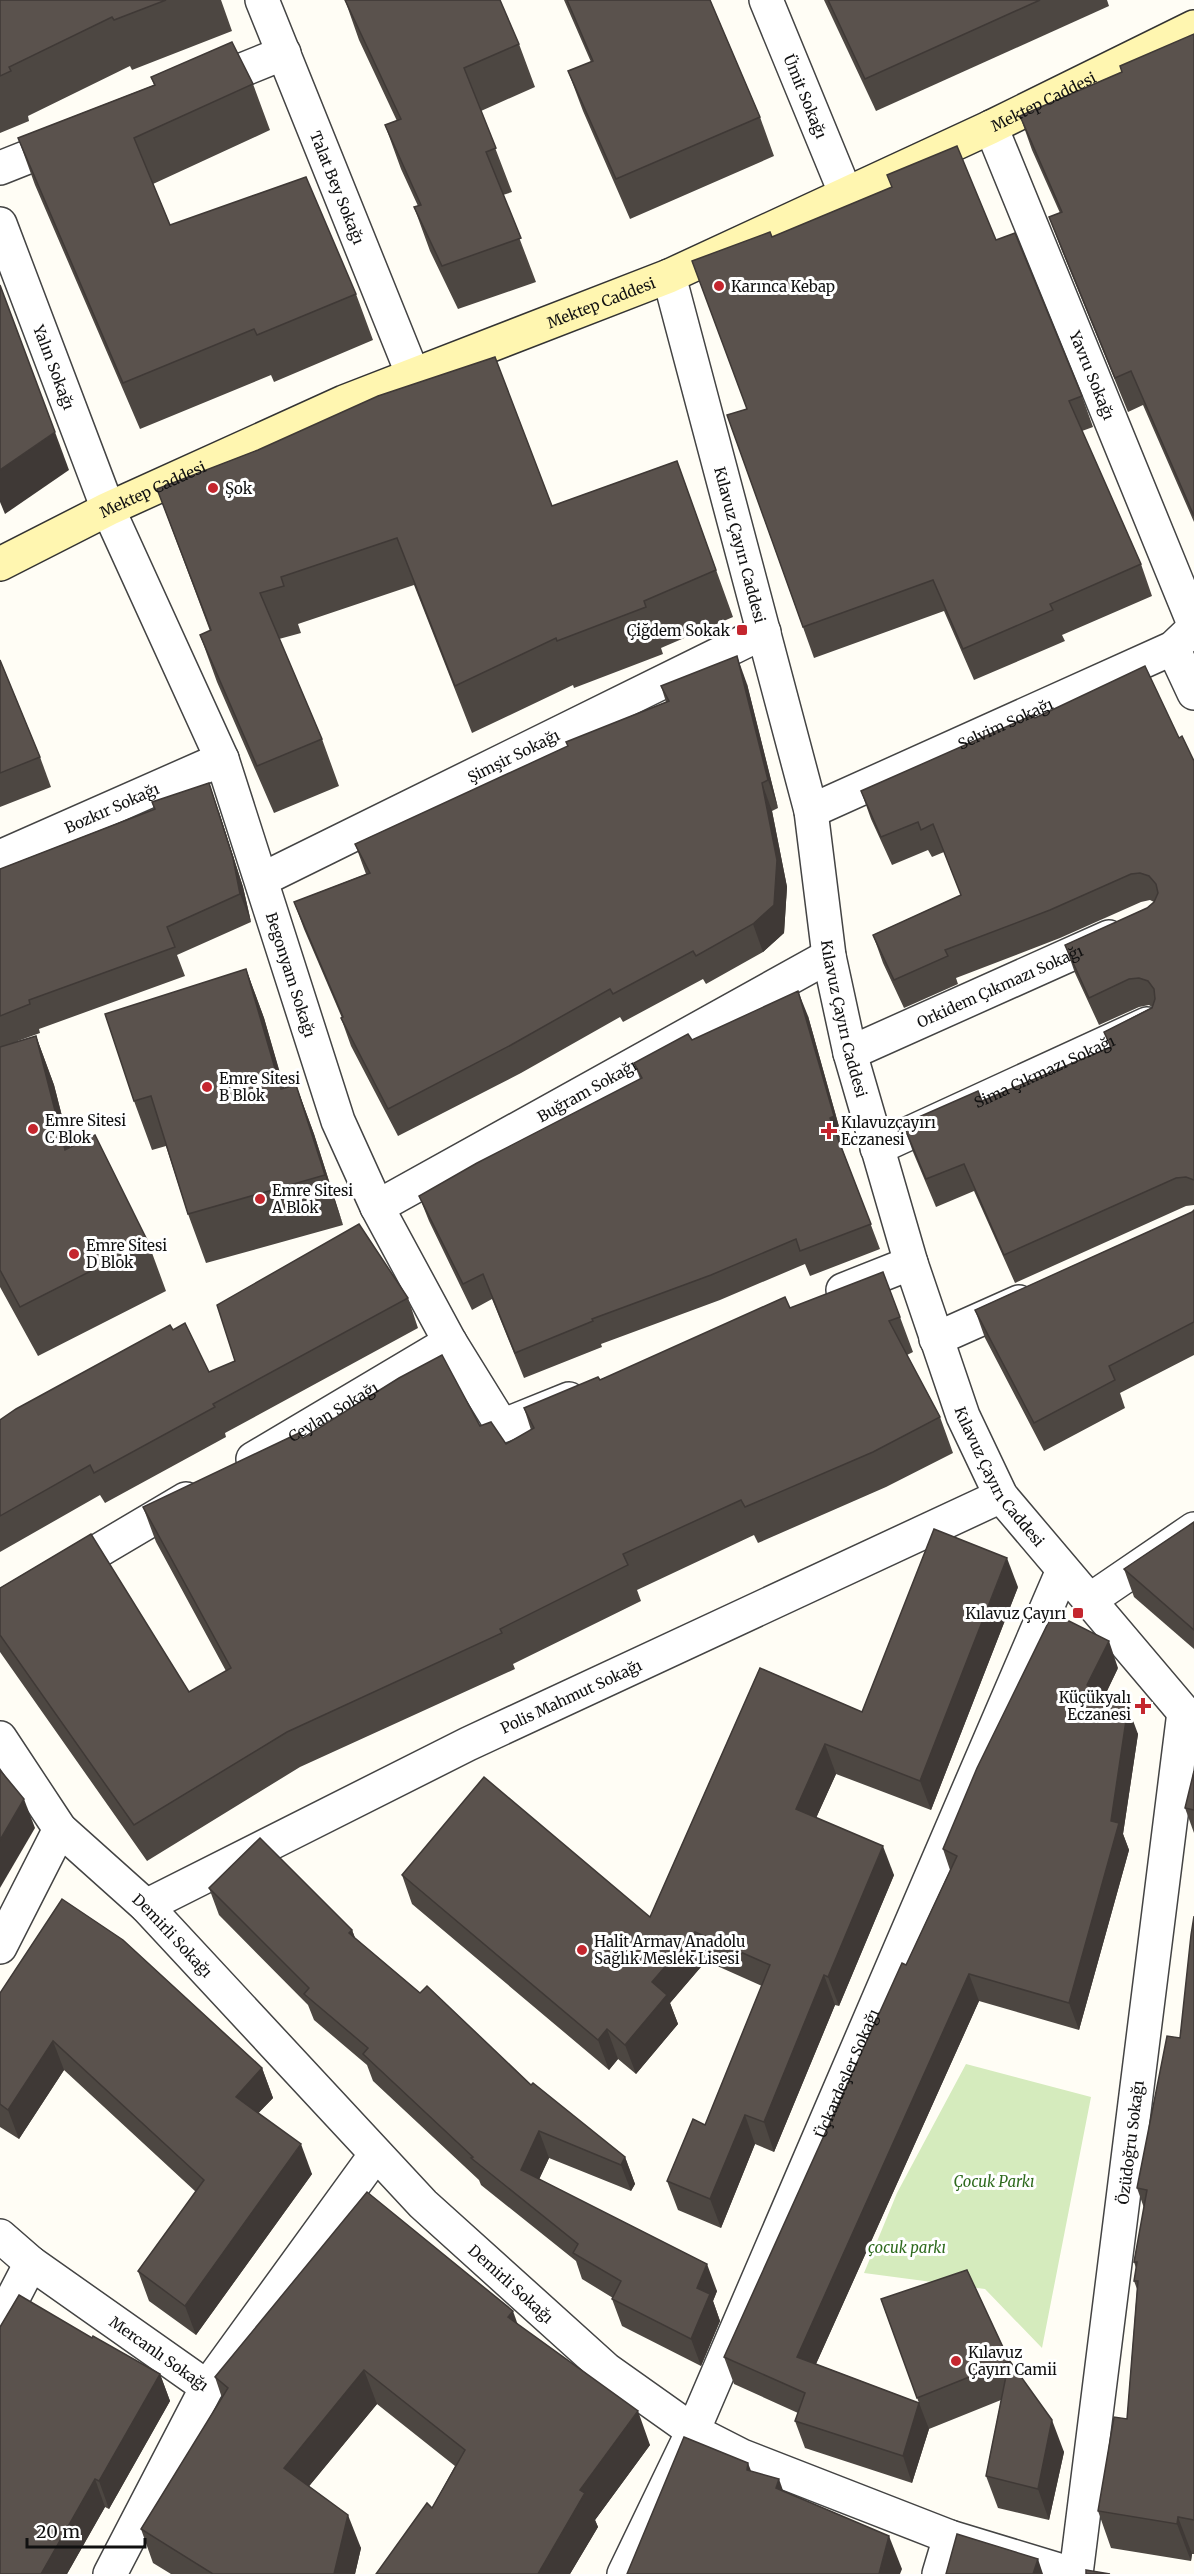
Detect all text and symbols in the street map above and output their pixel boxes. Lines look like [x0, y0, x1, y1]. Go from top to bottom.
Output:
street label: Ümit Sokağı [780, 51, 831, 141]
street label: Mektep Caddesi [988, 67, 1099, 135]
street label: Talat Bey Sokağı [306, 128, 369, 247]
street label: Mektep Caddesi [544, 273, 658, 332]
place label: Karınca Kebap [731, 277, 835, 296]
marker: Karınca Kebap [712, 279, 726, 293]
street label: Yalın Sokağı [29, 321, 79, 412]
street label: Yavru Sokağı [1065, 327, 1119, 422]
street label: Mektep Caddesi [96, 456, 209, 521]
street label: Kılavuz Çayırı Caddesi [711, 465, 770, 625]
place label: Şok [225, 479, 253, 498]
marker: Şok [206, 481, 220, 495]
place label: Çiğdem Sokak [627, 621, 730, 640]
marker: Çiğdem Sokak [735, 623, 749, 637]
street label: Selvim Sokağı [955, 694, 1056, 753]
street label: Şimşir Sokağı [464, 725, 563, 786]
street label: Bozkır Sokağı [61, 779, 162, 837]
street label: Begonyam Sokağı [262, 910, 320, 1040]
street label: Kılavuz Çayırı Caddesi [818, 939, 872, 1099]
street label: Orkidem Çıkmazı Sokağı [914, 940, 1086, 1031]
street label: Sima Çıkmazı Sokağı [971, 1031, 1118, 1112]
street label: Buğram Sokağı [534, 1055, 640, 1126]
place label: Emre Sitesi B Blok [219, 1069, 300, 1105]
marker: Emre Sitesi B Blok [200, 1080, 214, 1094]
place label: Emre Sitesi C Blok [45, 1111, 126, 1147]
place label: Kılavuzçayırı Eczanesi [841, 1113, 936, 1149]
marker: Emre Sitesi C Blok [26, 1122, 40, 1136]
marker: Kılavuzçayırı Eczanesi [822, 1124, 836, 1138]
place label: Emre Sitesi A Blok [271, 1181, 353, 1217]
marker: Emre Sitesi A Blok [253, 1192, 267, 1206]
place label: Emre Sitesi D Blok [86, 1236, 167, 1272]
marker: Emre Sitesi D Blok [67, 1247, 81, 1261]
street label: Ceylan Sokağı [284, 1377, 382, 1446]
street label: Kılavuz Çayırı Caddesi [951, 1404, 1049, 1550]
place label: Kılavuz Çayırı [965, 1604, 1066, 1623]
marker: Kılavuz Çayırı [1071, 1606, 1085, 1620]
street label: Polis Mahmut Sokağı [497, 1655, 645, 1737]
place label: Küçükyalı Eczanesi [1059, 1688, 1131, 1724]
marker: Küçükyalı Eczanesi [1136, 1699, 1150, 1713]
street label: Demirli Sokağı [129, 1889, 217, 1981]
place label: Halit Armay Anadolu Sağlık Meslek Lisesi [594, 1932, 745, 1968]
marker: Halit Armay Anadolu Sağlık Meslek Lisesi [575, 1943, 589, 1957]
street label: Üçkardeşler Sokağı [810, 2006, 883, 2141]
street label: Özüdoğru Sokağı [1112, 2079, 1147, 2205]
park label: Çocuk Parkı [953, 2172, 1035, 2191]
park label: çocuk parkı [868, 2238, 946, 2257]
street label: Demirli Sokağı [465, 2240, 558, 2327]
street label: Mercanlı Sokağı [106, 2312, 213, 2395]
place label: Kılavuz Çayırı Camii [968, 2343, 1057, 2379]
marker: Kılavuz Çayırı Camii [949, 2354, 963, 2368]
scale bar [27, 2511, 146, 2549]
text: 20 m [36, 2520, 80, 2543]

